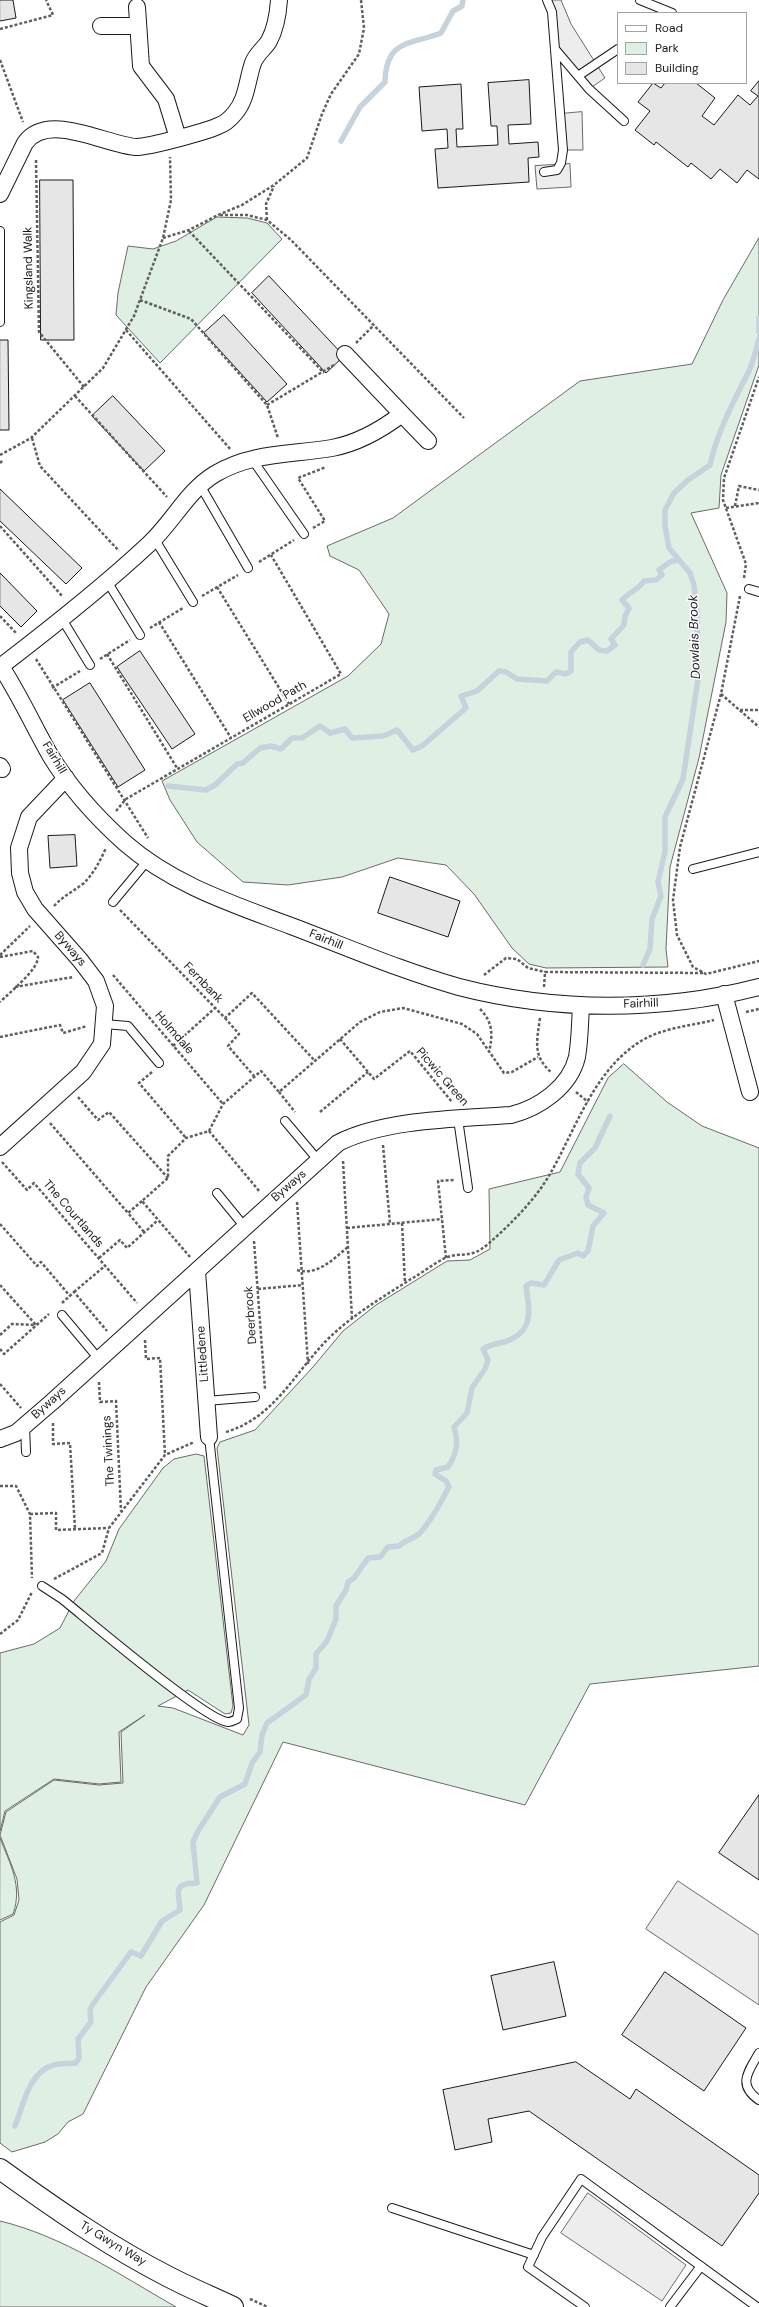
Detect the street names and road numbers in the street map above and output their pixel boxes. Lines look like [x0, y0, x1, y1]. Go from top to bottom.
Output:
street label: Kingsland Walk [21, 227, 37, 309]
street label: Ellwood Path [241, 678, 309, 726]
street label: Fairhill [39, 739, 69, 777]
street label: Fairhill [307, 927, 345, 953]
street label: Byways [51, 929, 89, 969]
street label: Fernbank [180, 960, 226, 1006]
street label: Fairhill [623, 996, 659, 1012]
street label: Holmdale [151, 1009, 197, 1057]
street label: Picwic Green [413, 1045, 471, 1109]
street label: Byways [269, 1167, 309, 1205]
street label: The Courtlands [40, 1177, 106, 1251]
street label: Deerbrook [242, 1285, 260, 1345]
street label: Littledene [194, 1325, 212, 1383]
street label: Byways [29, 1384, 69, 1422]
street label: The Twinings [100, 1415, 118, 1487]
street label: Ty Gwyn Way [77, 2219, 149, 2269]

